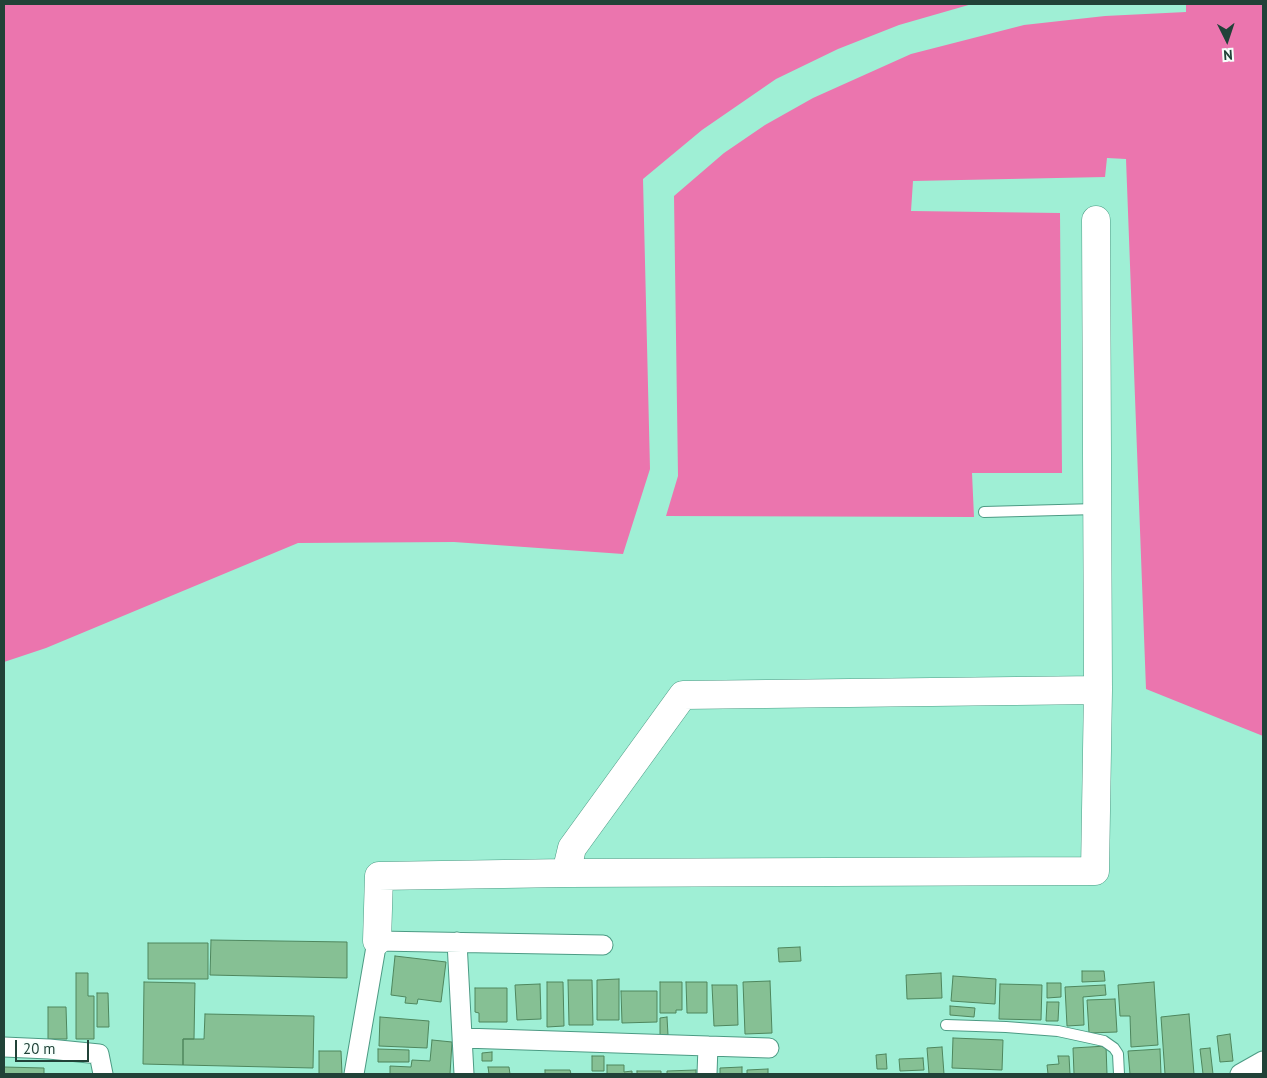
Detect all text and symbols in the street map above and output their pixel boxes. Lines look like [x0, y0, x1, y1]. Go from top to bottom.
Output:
north arrow [1202, 15, 1252, 65]
text: N [1223, 46, 1233, 64]
scale bar [18, 1030, 91, 1062]
text: 20 m [23, 1039, 56, 1058]

